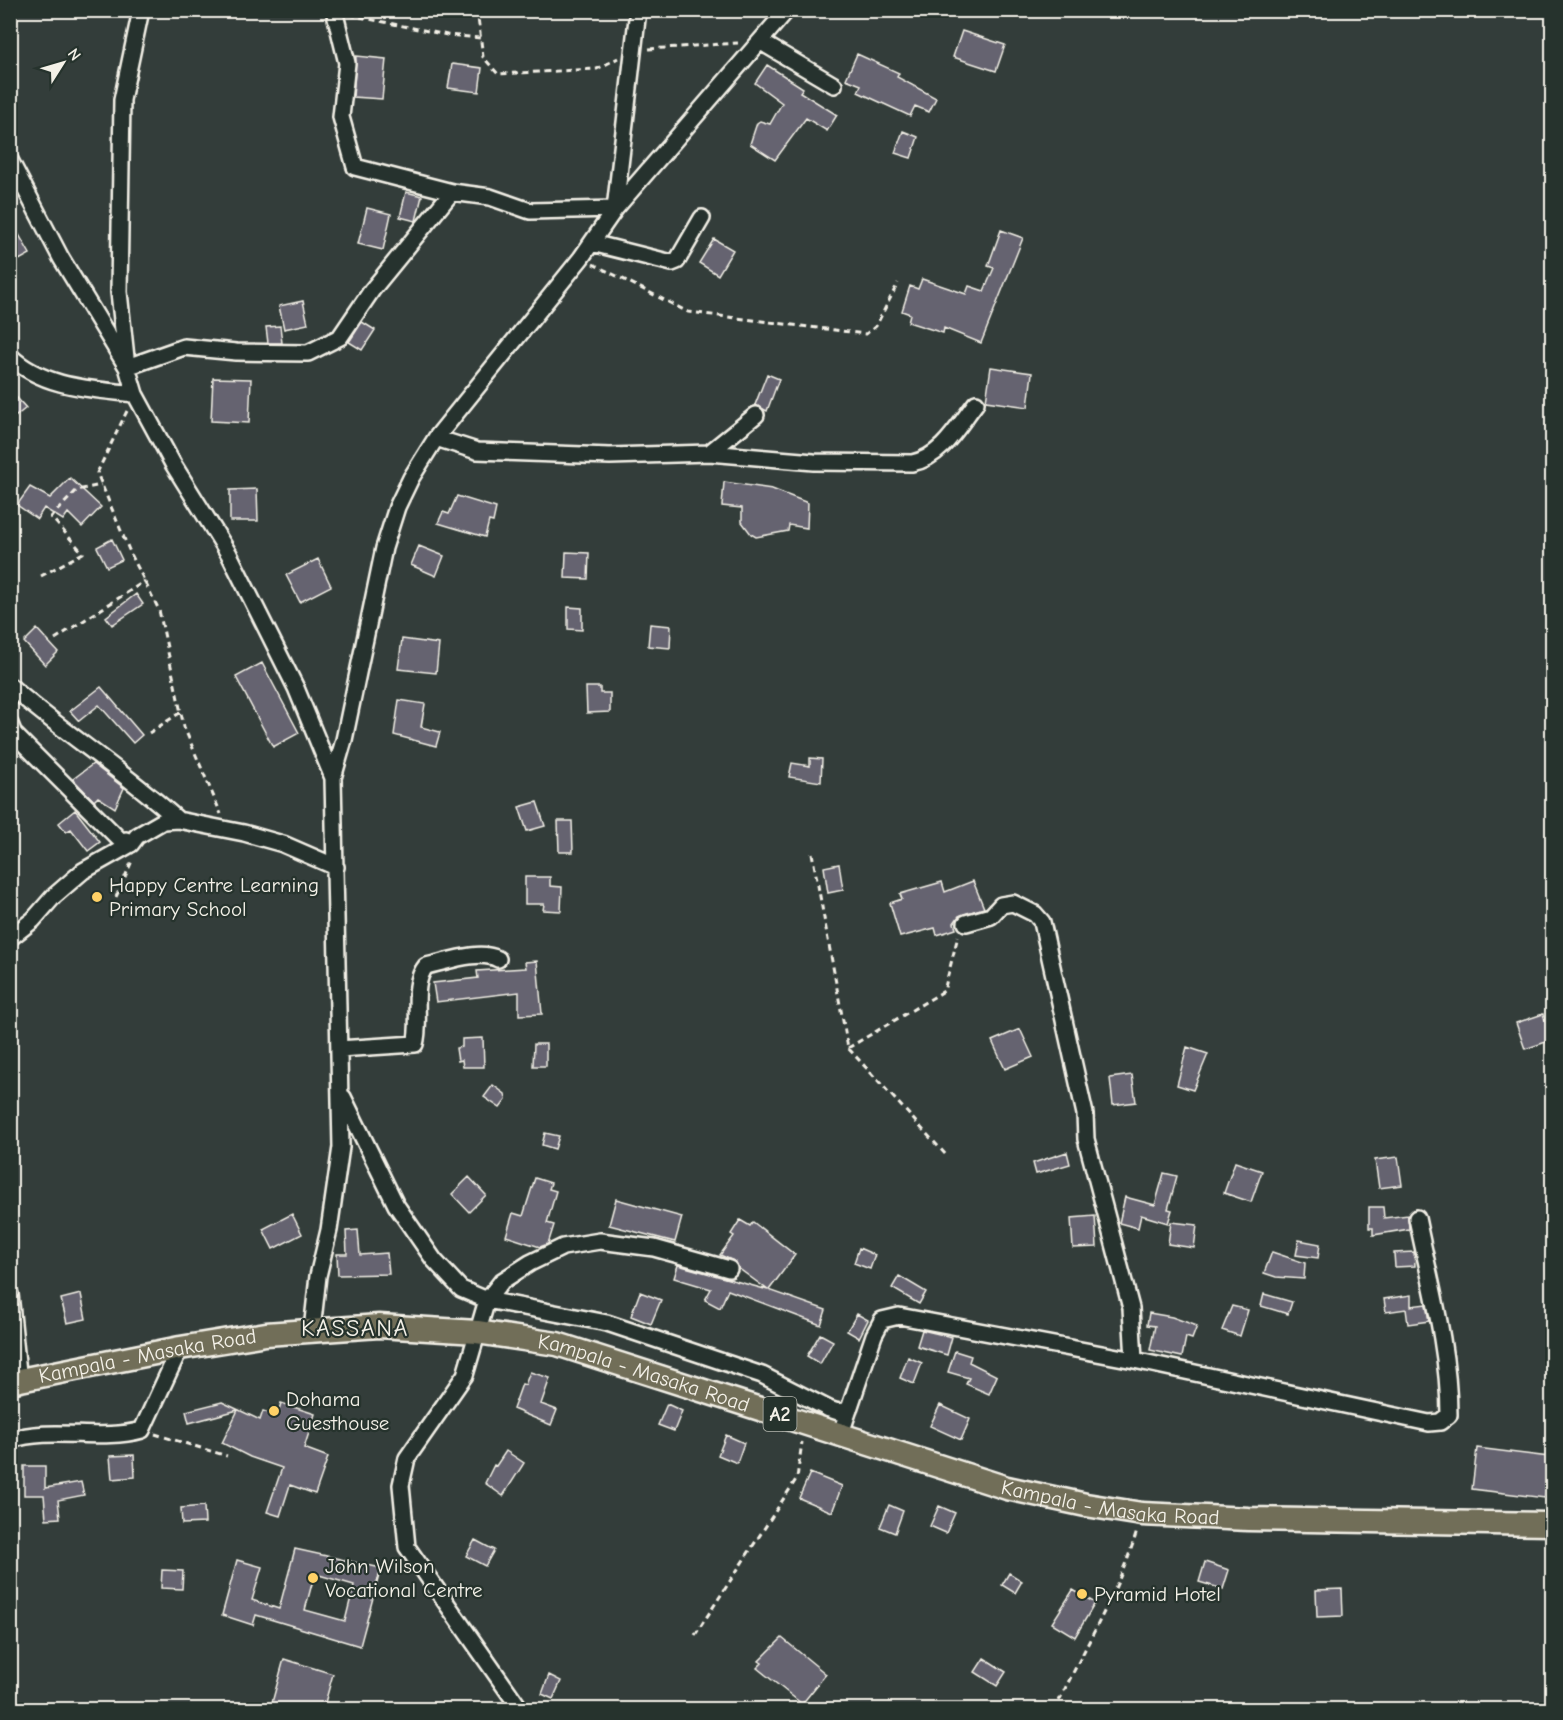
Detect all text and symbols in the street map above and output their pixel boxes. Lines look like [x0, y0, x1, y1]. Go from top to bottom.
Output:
north arrow [33, 33, 93, 93]
text: N [64, 45, 85, 64]
place label: Happy Centre Learning Primary School [109, 873, 319, 921]
marker: Happy Centre Learning Primary School [90, 890, 104, 904]
district label: KASSANA [301, 1314, 409, 1342]
street label: Kampala - Masaka Road [37, 1324, 258, 1388]
street label: Kampala - Masaka Road [536, 1329, 753, 1417]
place label: Dohama Guesthouse [286, 1387, 389, 1435]
road number: A2 [764, 1397, 796, 1431]
marker: Dohama Guesthouse [267, 1404, 281, 1418]
street label: Kampala - Masaka Road [999, 1475, 1220, 1530]
place label: John Wilson Vocational Centre [325, 1554, 483, 1602]
marker: John Wilson Vocational Centre [306, 1571, 320, 1585]
place label: Pyramid Hotel [1094, 1582, 1221, 1606]
marker: Pyramid Hotel [1075, 1587, 1089, 1601]

